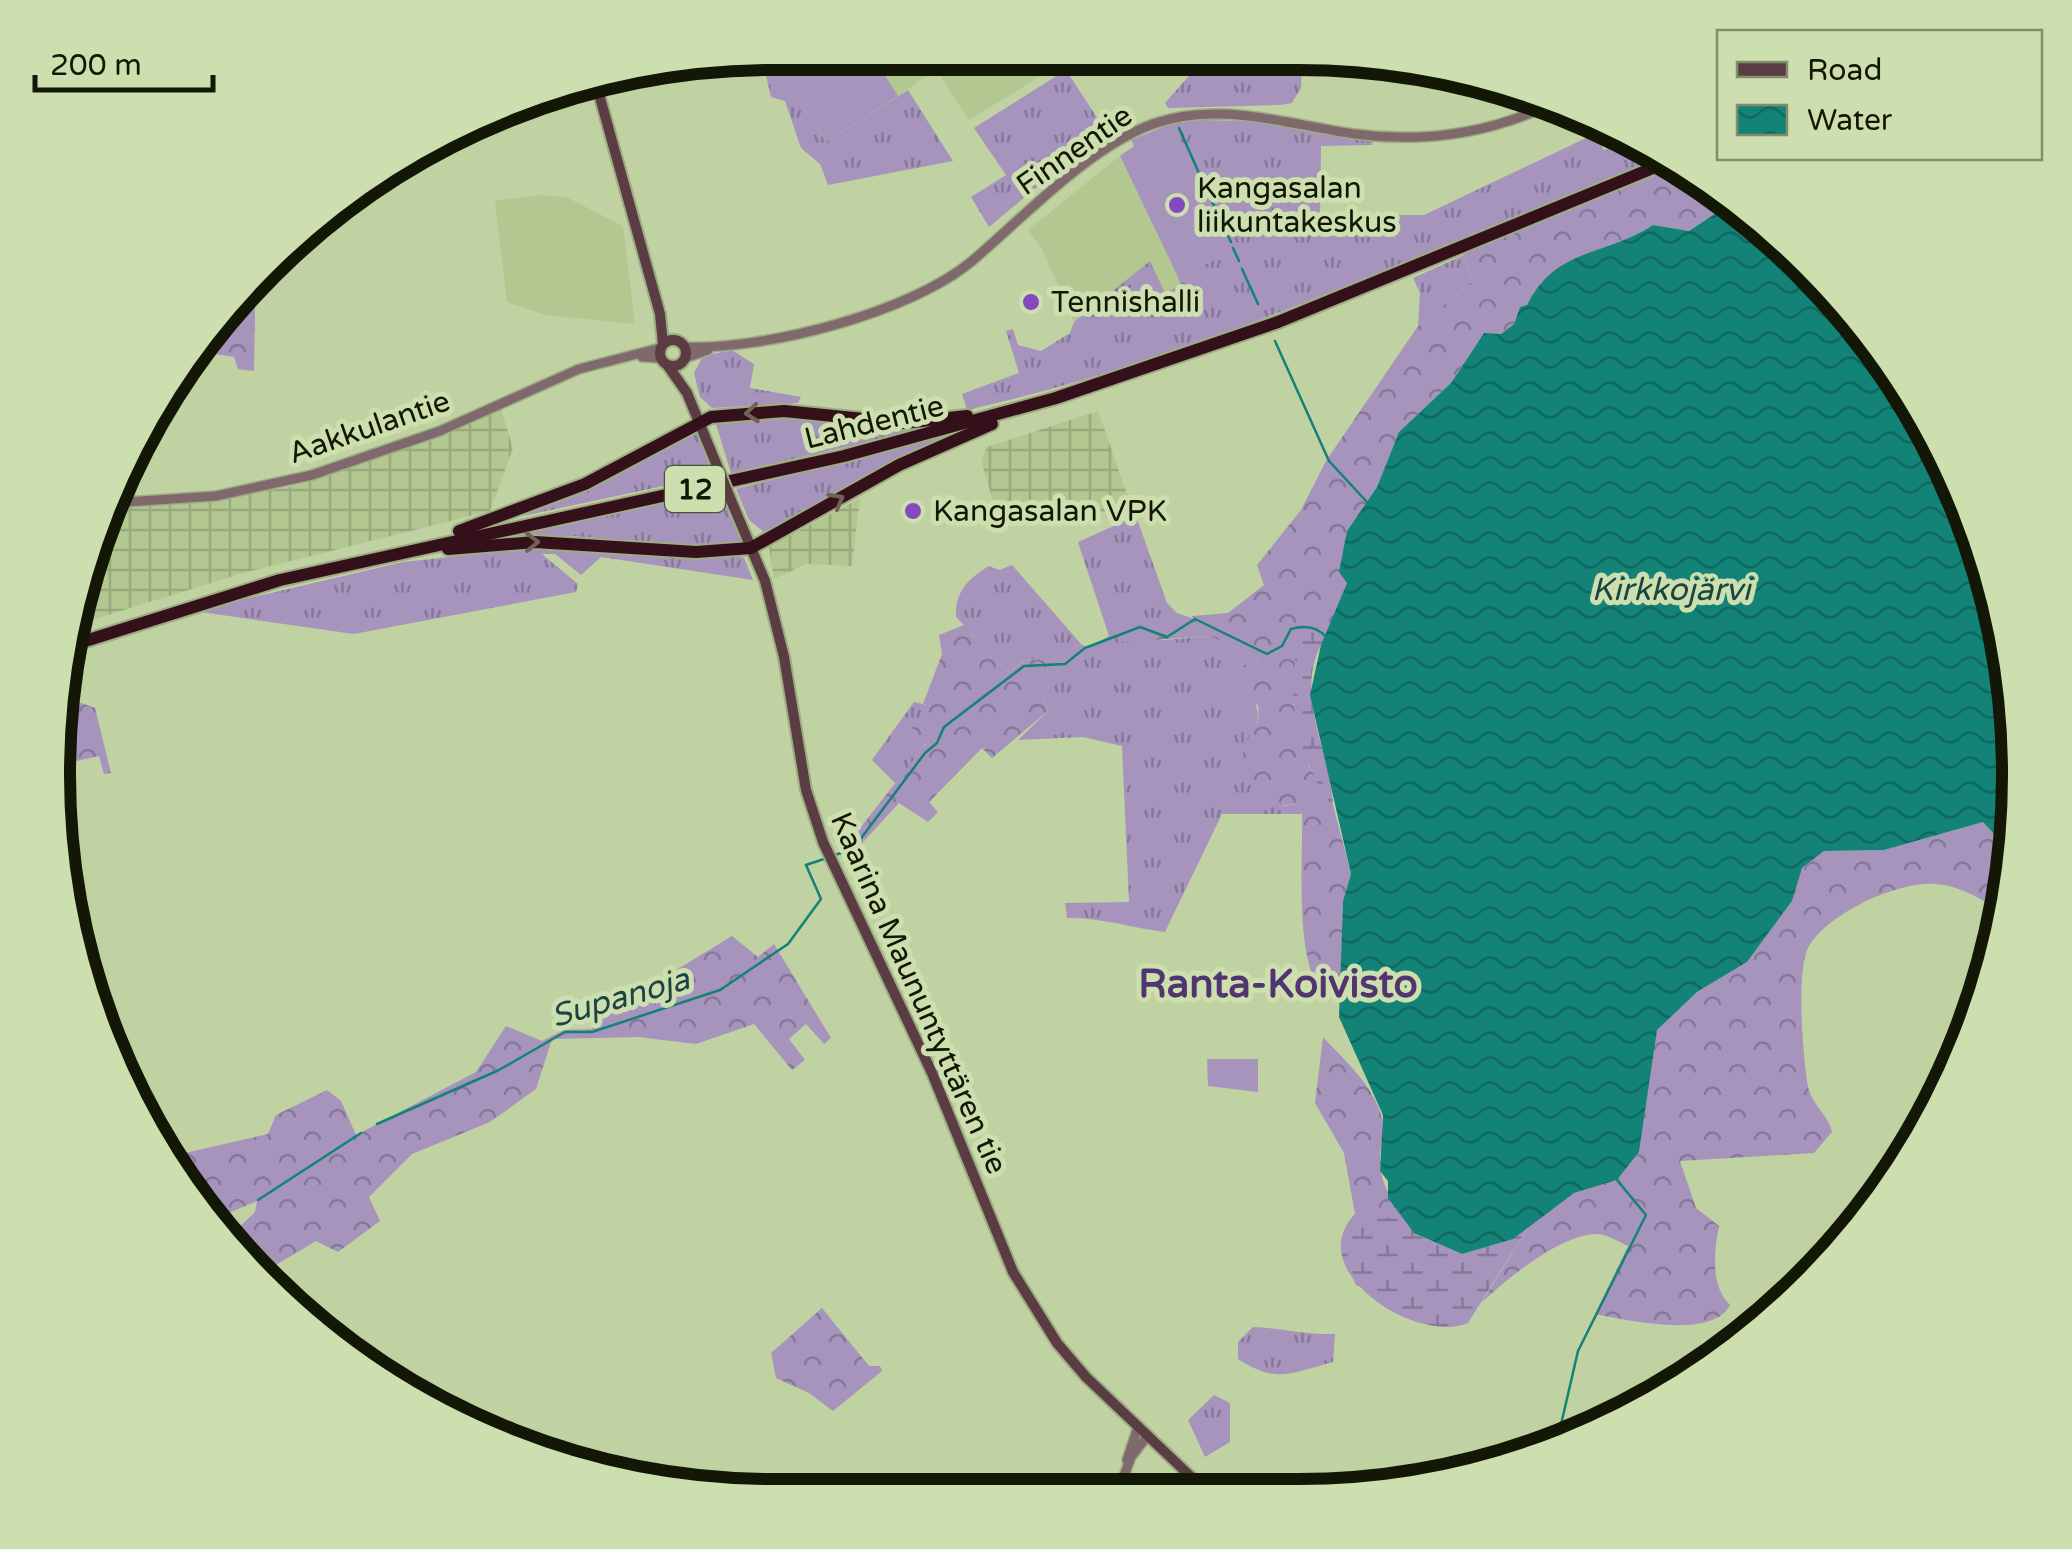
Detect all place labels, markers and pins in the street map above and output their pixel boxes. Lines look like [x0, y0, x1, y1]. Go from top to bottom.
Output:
place label: Kangasalan liikuntakeskus [1197, 170, 1397, 241]
marker: Kangasalan liikuntakeskus [1166, 194, 1188, 216]
place label: Tennishalli [1051, 284, 1200, 321]
marker: Tennishalli [1020, 291, 1042, 313]
place label: Kangasalan VPK [933, 493, 1167, 530]
marker: Kangasalan VPK [902, 500, 924, 522]

